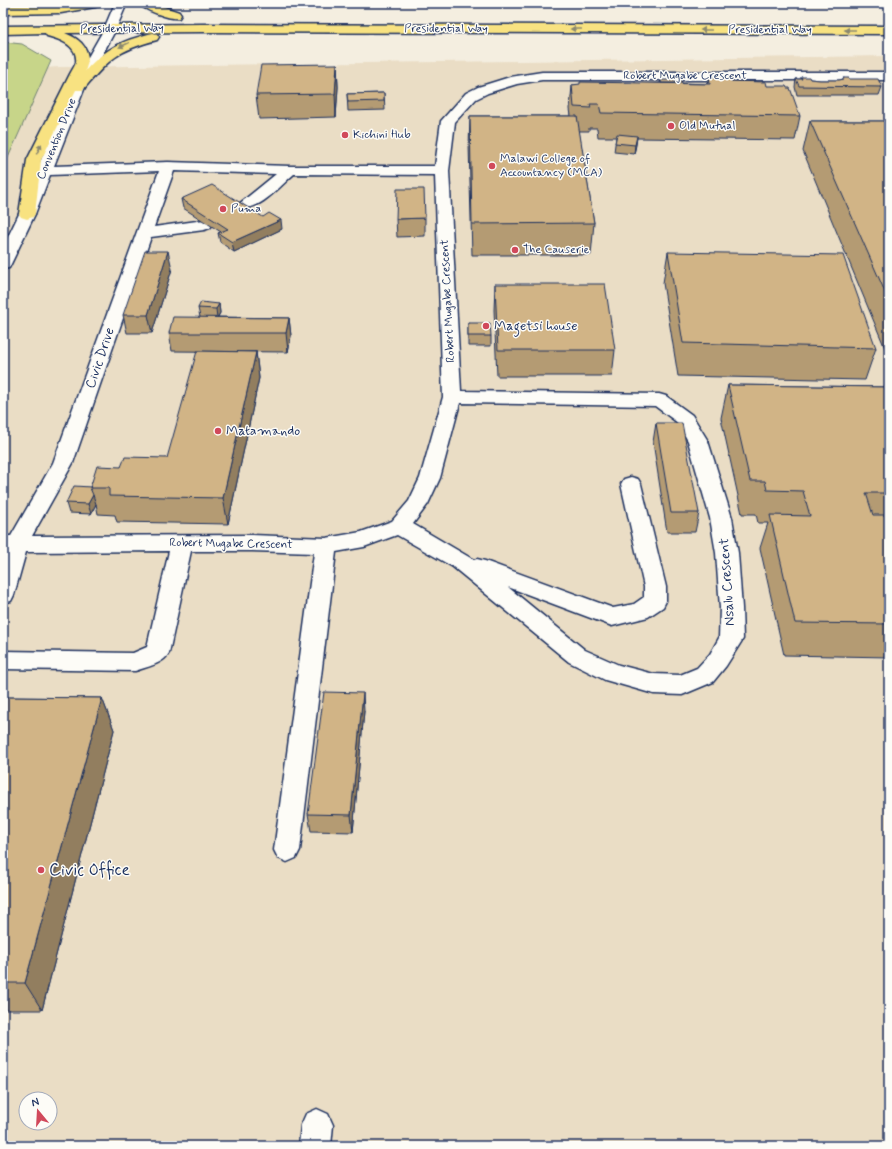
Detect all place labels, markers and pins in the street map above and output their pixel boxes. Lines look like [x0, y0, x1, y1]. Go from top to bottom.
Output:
place label: Old Mutual [679, 118, 735, 134]
marker: Old Mutual [666, 121, 676, 131]
place label: Kichini Hub [353, 127, 411, 143]
marker: Kichini Hub [340, 130, 350, 140]
place label: Malawi College of Accountancy (MCA) [500, 151, 603, 181]
marker: Malawi College of Accountancy (MCA) [487, 161, 497, 171]
place label: Puma [231, 201, 261, 217]
marker: Puma [218, 204, 228, 214]
place label: The Causerie [523, 242, 590, 258]
marker: The Causerie [510, 245, 520, 255]
place label: Magetsi house [494, 317, 578, 337]
marker: Magetsi house [481, 321, 491, 331]
place label: Matamando [226, 422, 300, 440]
marker: Matamando [213, 426, 223, 436]
place label: Civic Office [49, 859, 130, 881]
marker: Civic Office [36, 865, 46, 875]

